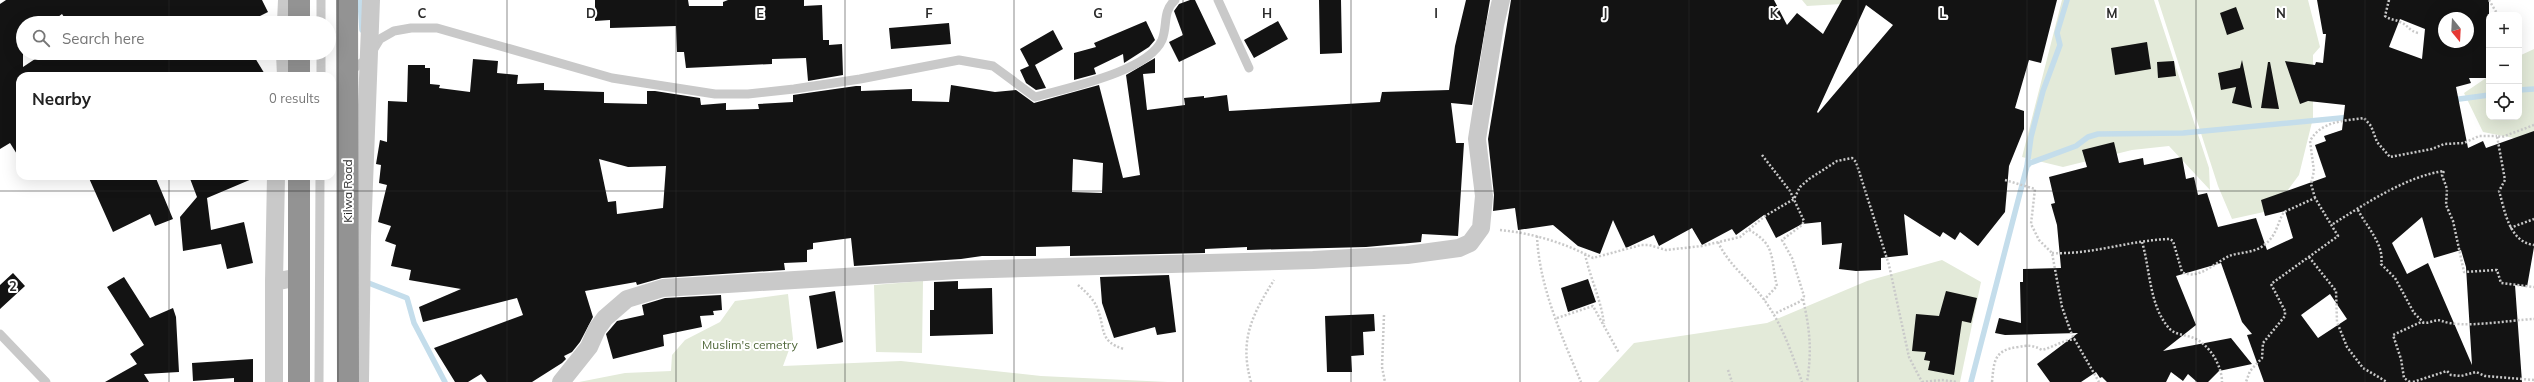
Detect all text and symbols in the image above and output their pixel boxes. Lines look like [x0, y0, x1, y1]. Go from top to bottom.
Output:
text: C [418, 5, 427, 21]
text: D [586, 5, 596, 21]
text: E [756, 5, 764, 21]
text: F [925, 5, 933, 21]
text: G [1093, 5, 1103, 21]
text: H [1262, 5, 1272, 21]
text: I [1434, 5, 1438, 21]
text: J [1603, 5, 1607, 21]
text: K [1770, 5, 1780, 21]
text: L [1939, 5, 1947, 21]
text: M [2106, 5, 2118, 21]
text: N [2276, 5, 2286, 21]
north arrow [2438, 12, 2474, 48]
map controls [2486, 12, 2522, 120]
button: + [2486, 12, 2522, 48]
search box [16, 16, 336, 60]
icon: search [30, 27, 52, 49]
text: Search here [62, 29, 144, 48]
button: − [2486, 48, 2522, 84]
button: locate [2486, 84, 2522, 120]
text: Nearby [32, 88, 91, 109]
text: 0 results [269, 90, 320, 106]
street label: Kilwa Road [340, 159, 355, 223]
text: 2 [9, 278, 17, 294]
park label: Muslim's cemetry [702, 337, 799, 352]

